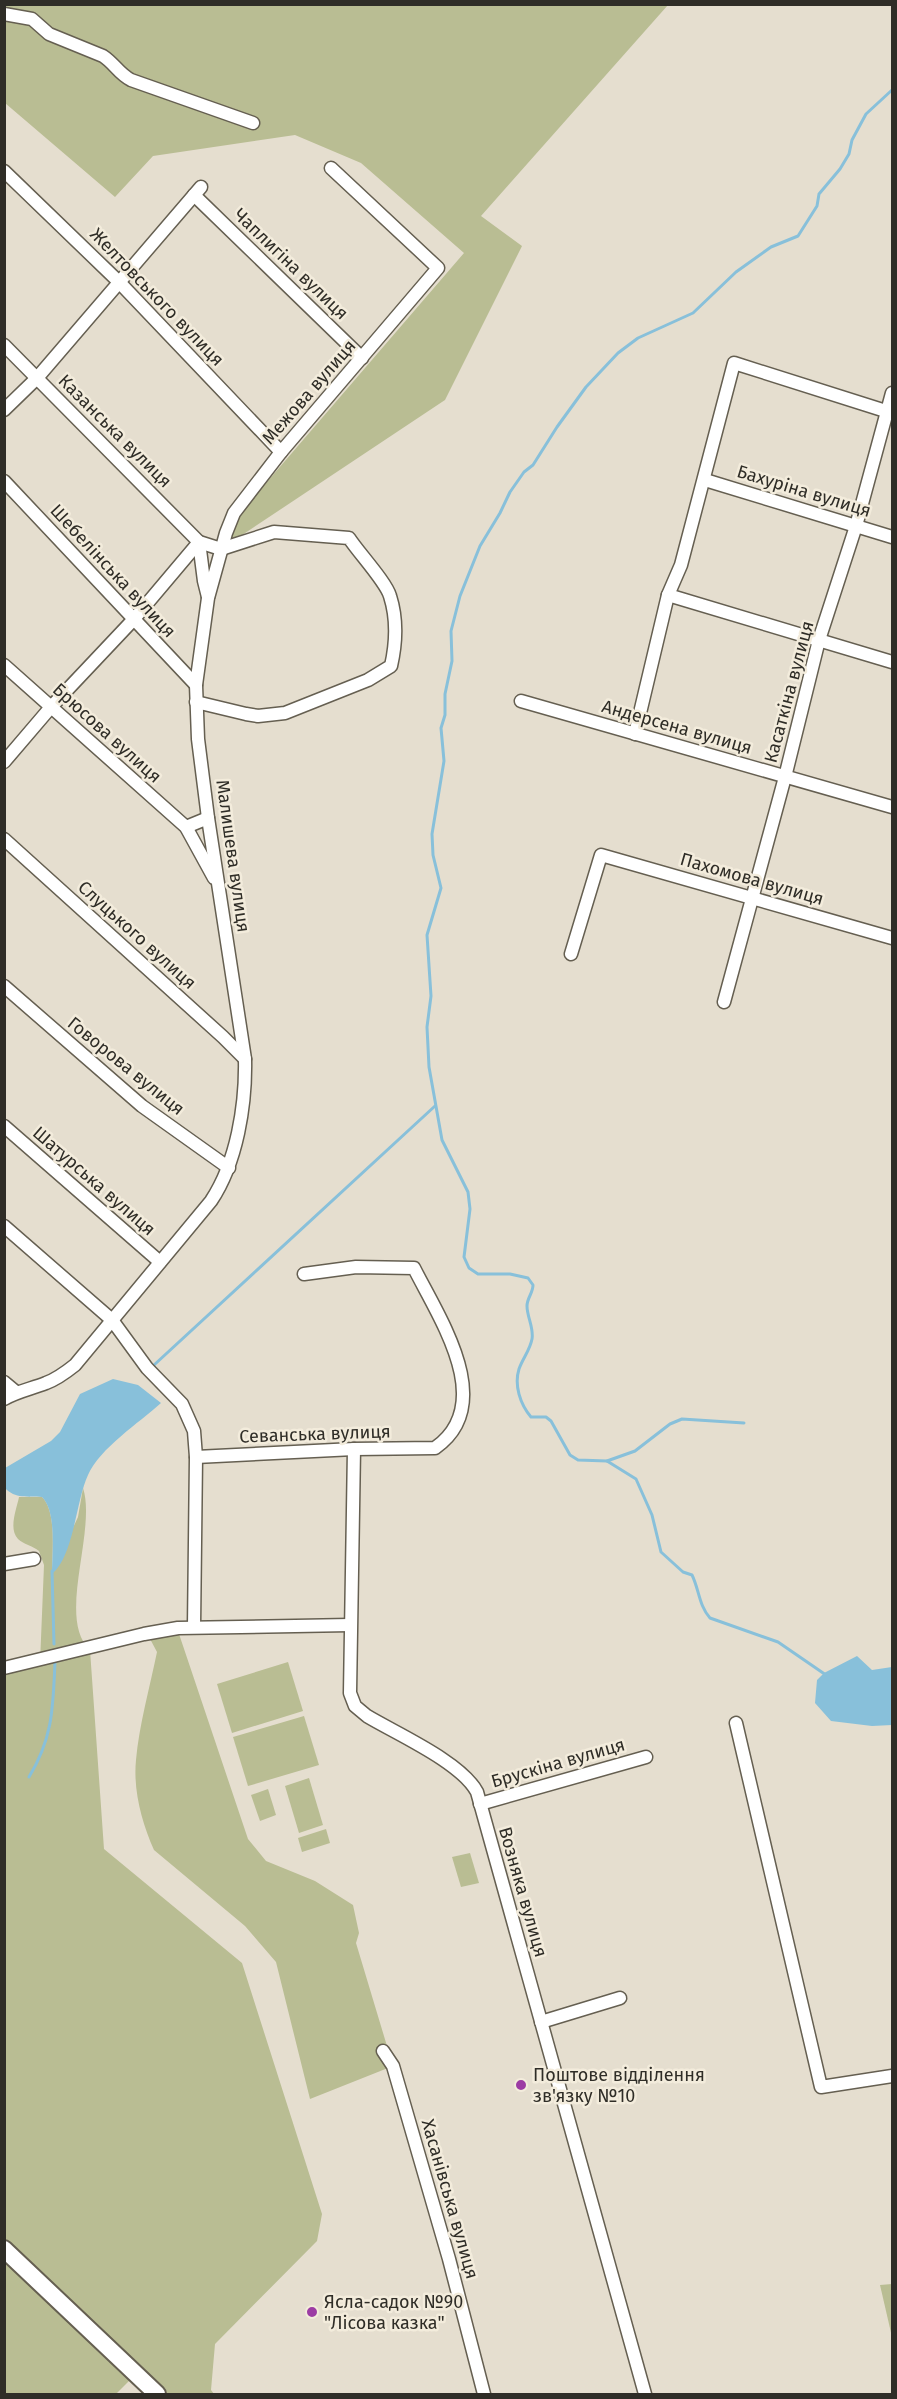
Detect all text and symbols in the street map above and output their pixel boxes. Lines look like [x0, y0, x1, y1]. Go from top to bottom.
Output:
street label: Чаплигіна вулиця [229, 204, 353, 324]
street label: Желтовського вулиця [85, 223, 229, 371]
street label: Межова вулиця [258, 335, 360, 449]
street label: Казанська вулиця [54, 370, 176, 492]
street label: Бахуріна вулиця [734, 460, 874, 522]
street label: Шебелінська вулиця [46, 500, 180, 642]
street label: Касаткіна вулиця [759, 619, 819, 765]
street label: Брюсова вулиця [48, 678, 166, 788]
street label: Андерсена вулиця [599, 695, 755, 759]
street label: Малишева вулиця [211, 778, 255, 934]
street label: Пахомова вулиця [678, 848, 826, 910]
street label: Слуцького вулиця [73, 876, 201, 994]
street label: Говорова вулиця [63, 1012, 189, 1120]
street label: Шатурська вулиця [28, 1122, 160, 1240]
street label: Севанська вулиця [239, 1420, 391, 1448]
street label: Брускіна вулиця [489, 1733, 627, 1793]
street label: Возняка вулиця [494, 1824, 552, 1960]
place label: Поштове відділення зв'язку №10 [533, 2064, 705, 2107]
marker: Поштове відділення зв'язку №10 [514, 2078, 528, 2092]
street label: Хасанівська вулиця [417, 2117, 483, 2281]
place label: Ясла-садок №90 "Лісова казка" [324, 2291, 463, 2334]
marker: Ясла-садок №90 "Лісова казка" [305, 2305, 319, 2319]

